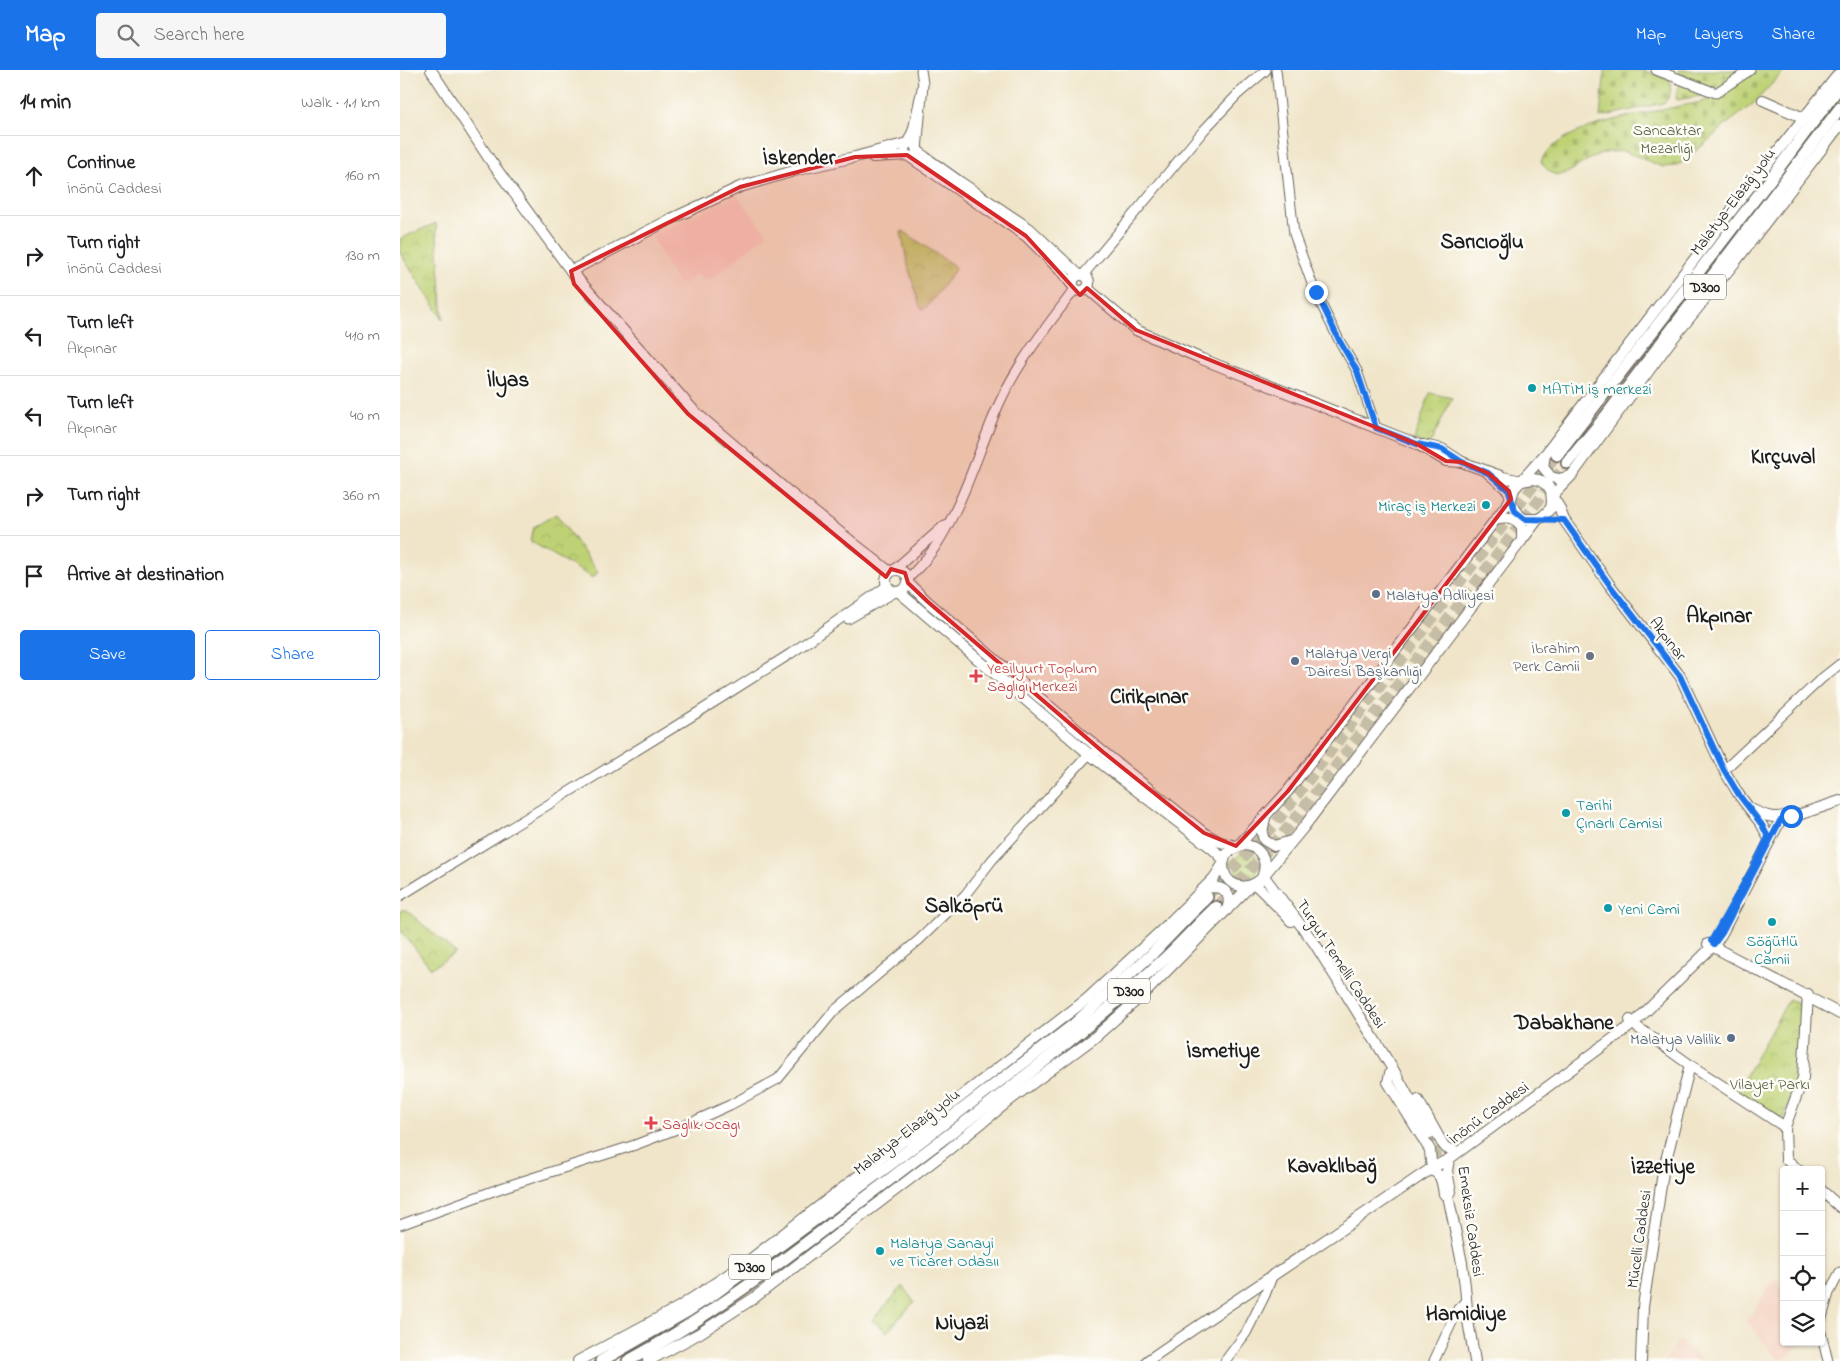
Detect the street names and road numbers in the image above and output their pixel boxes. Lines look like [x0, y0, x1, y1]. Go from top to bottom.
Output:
street label: Malatya-Elazığ yolu [1685, 143, 1782, 261]
road number: D300 [1684, 274, 1726, 300]
street label: Akpınar [1643, 612, 1692, 666]
street label: Turgut Temelli Caddesi [1289, 895, 1391, 1034]
road number: D300 [1108, 978, 1150, 1004]
street label: İnönü Caddesi [1444, 1076, 1535, 1151]
street label: Malatya-Elazığ yolu [849, 1083, 966, 1182]
street label: Emeksiz Caddesi [1450, 1164, 1490, 1278]
street label: Mücelli Caddesi [1621, 1189, 1659, 1290]
road number: D300 [729, 1254, 771, 1280]

